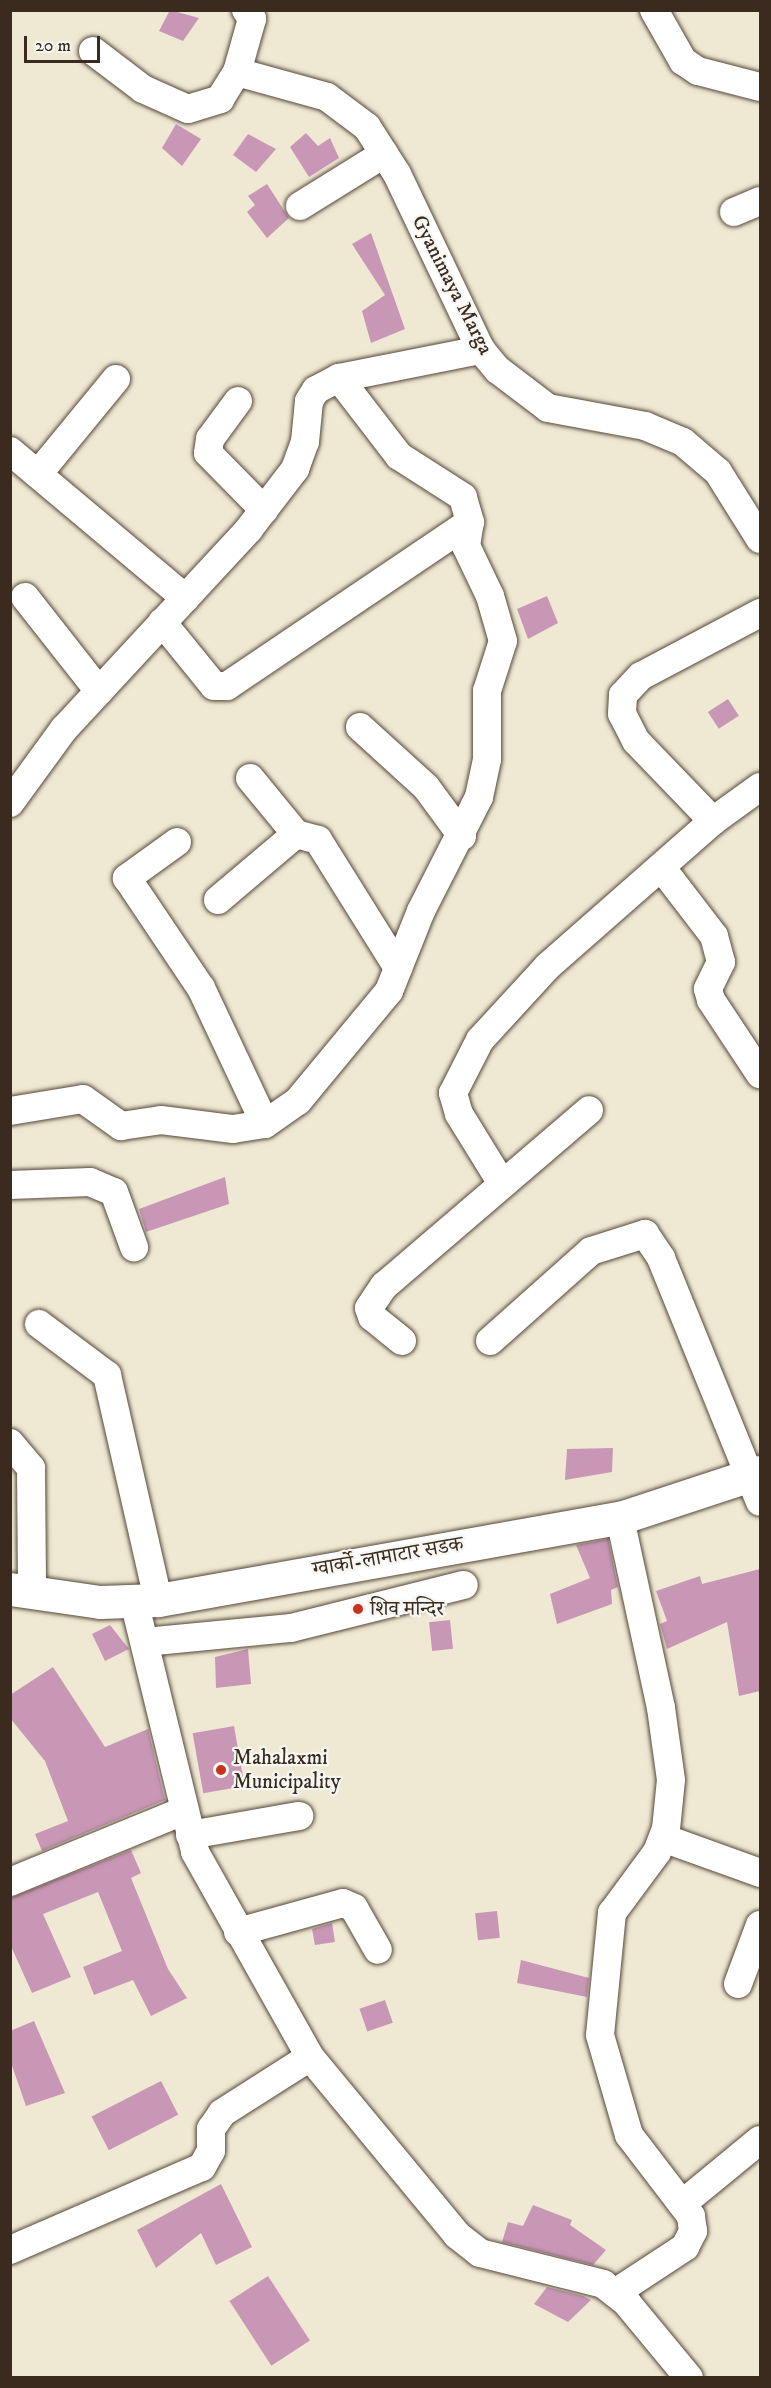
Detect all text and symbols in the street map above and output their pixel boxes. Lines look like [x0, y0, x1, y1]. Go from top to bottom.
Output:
scale bar [27, 24, 104, 62]
text: 20 m [35, 35, 71, 57]
street label: Gyanimaya Marga [406, 211, 498, 359]
street label: ग्वार्को-लामाटार सडक [311, 1531, 465, 1583]
place label: शिव मन्दिर [370, 1596, 444, 1622]
marker: शिव मन्दिर [351, 1602, 365, 1616]
place label: Mahalaxmi Municipality [233, 1745, 341, 1795]
marker: Mahalaxmi Municipality [214, 1763, 228, 1777]

